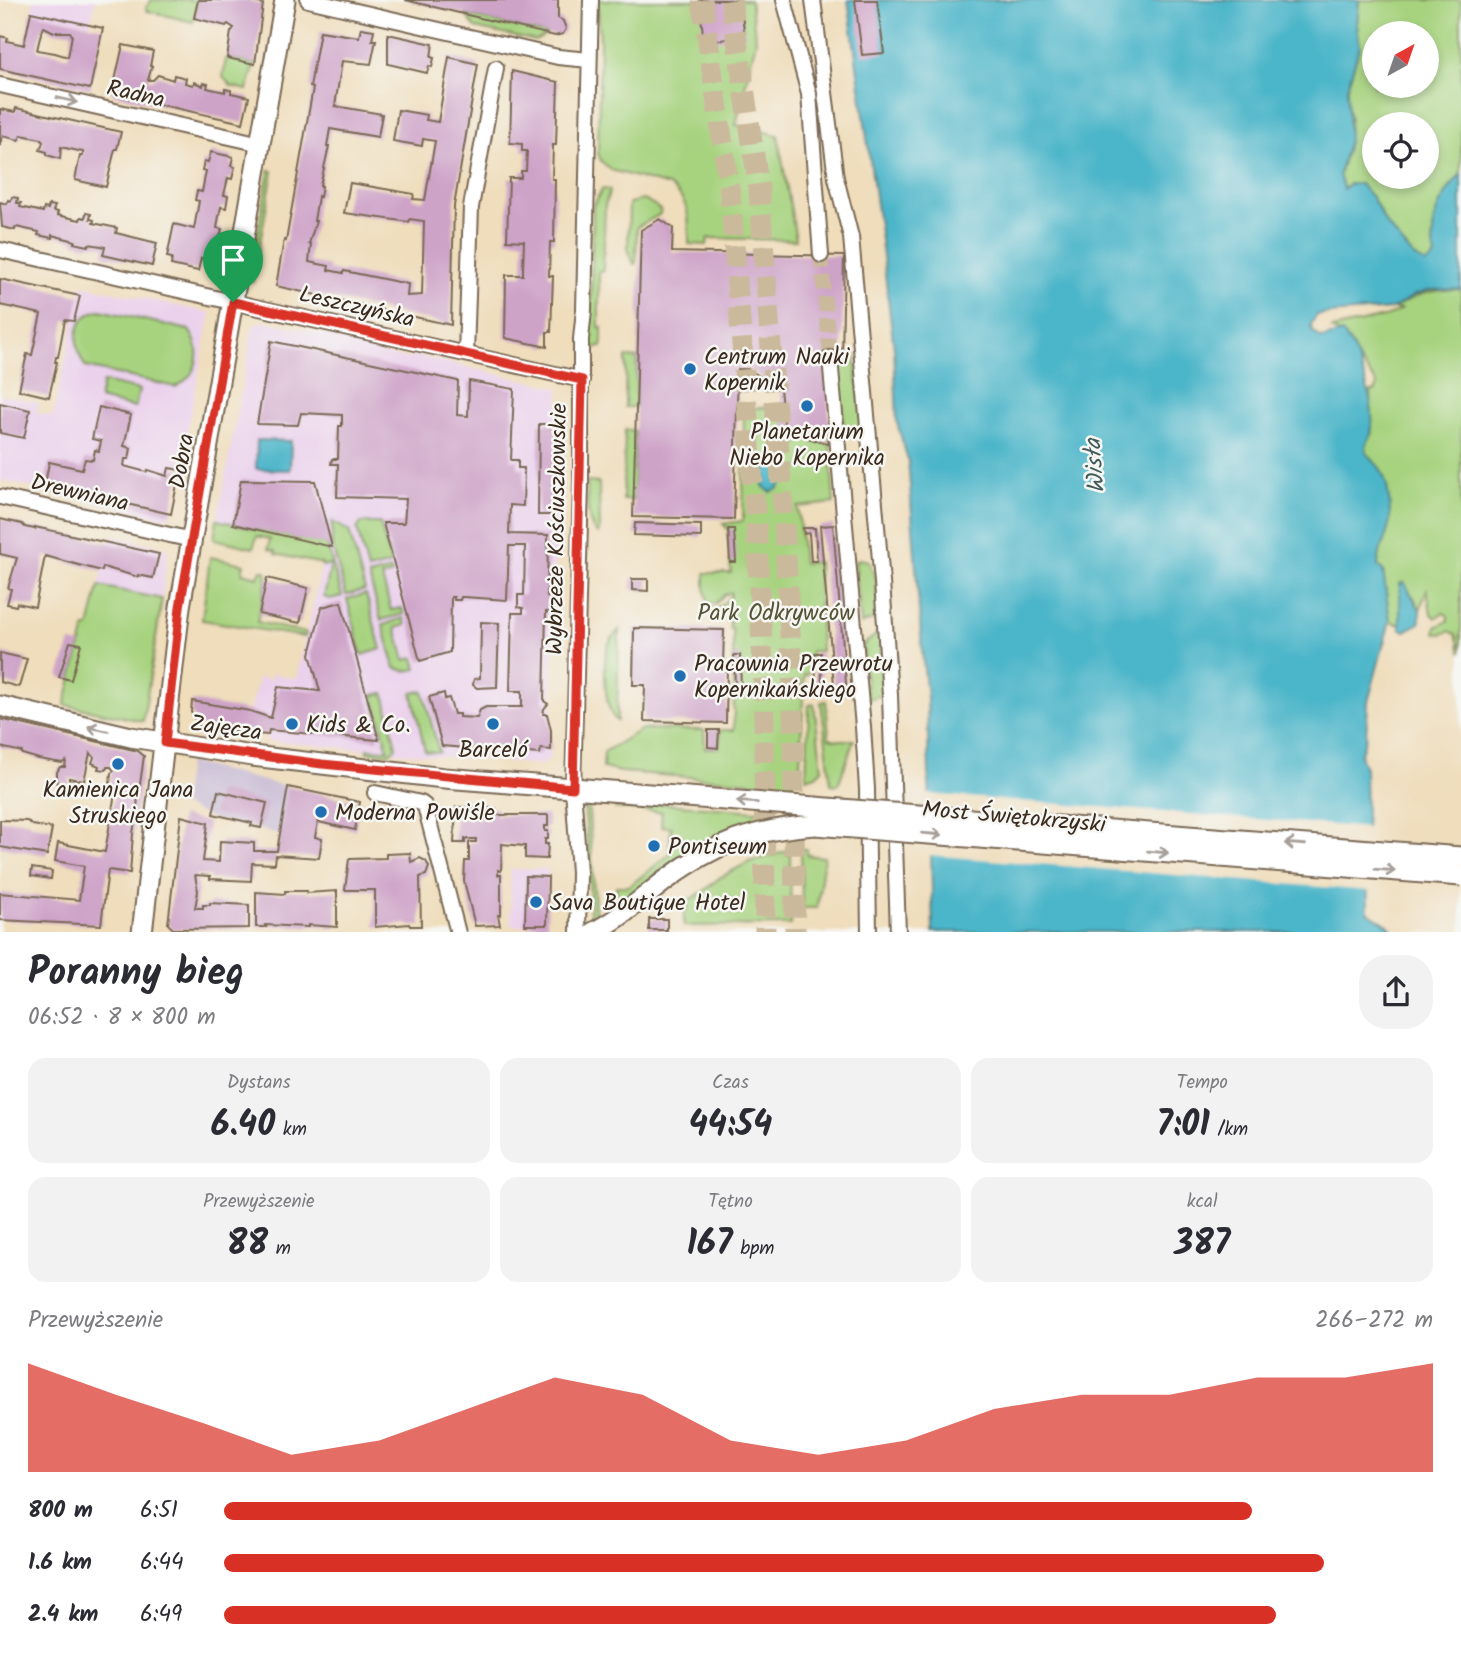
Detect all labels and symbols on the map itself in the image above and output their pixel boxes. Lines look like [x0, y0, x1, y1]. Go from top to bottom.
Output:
north arrow [1362, 21, 1438, 98]
street label: Radna [103, 71, 168, 119]
one-way arrow [55, 94, 78, 108]
pin [203, 230, 263, 302]
street label: Leszczyńska [295, 277, 418, 339]
place label: Centrum Nauki Kopernik [704, 340, 851, 402]
marker: Centrum Nauki Kopernik [682, 361, 698, 377]
marker: Planetarium Niebo Kopernika [799, 398, 815, 414]
street label: Wybrzeże Kościuszkowskie [538, 403, 578, 655]
place label: Planetarium Niebo Kopernika [729, 415, 885, 477]
street label: Dobra [160, 431, 206, 492]
water label: Wisła [1074, 436, 1117, 495]
street label: Drewniana [27, 465, 132, 523]
park label: Park Odkrywców [697, 596, 855, 632]
place label: Pracownia Przewrotu Kopernikańskiego [694, 647, 893, 709]
marker: Pracownia Przewrotu Kopernikańskiego [672, 668, 688, 684]
street label: Zajęcza [188, 706, 264, 752]
place label: Kids & Co. [306, 708, 411, 744]
marker: Kids & Co. [284, 716, 300, 732]
marker: Barceló [485, 716, 501, 732]
one-way arrow [87, 722, 110, 735]
place label: Barceló [458, 733, 529, 769]
marker: Kamienica Jana Struskiego [110, 756, 126, 772]
place label: Kamienica Jana Struskiego [42, 773, 194, 835]
street label: Most Świętokrzyski [920, 792, 1109, 844]
one-way arrow [736, 795, 758, 808]
place label: Moderna Powiśle [335, 796, 495, 832]
marker: Moderna Powiśle [313, 804, 329, 820]
one-way arrow [920, 828, 942, 841]
place label: Pontiseum [668, 830, 767, 866]
one-way arrow [1284, 837, 1307, 850]
marker: Pontiseum [646, 838, 662, 854]
one-way arrow [1147, 846, 1169, 859]
one-way arrow [1373, 864, 1396, 877]
place label: Sava Boutique Hotel [550, 886, 746, 922]
marker: Sava Boutique Hotel [528, 894, 544, 910]

